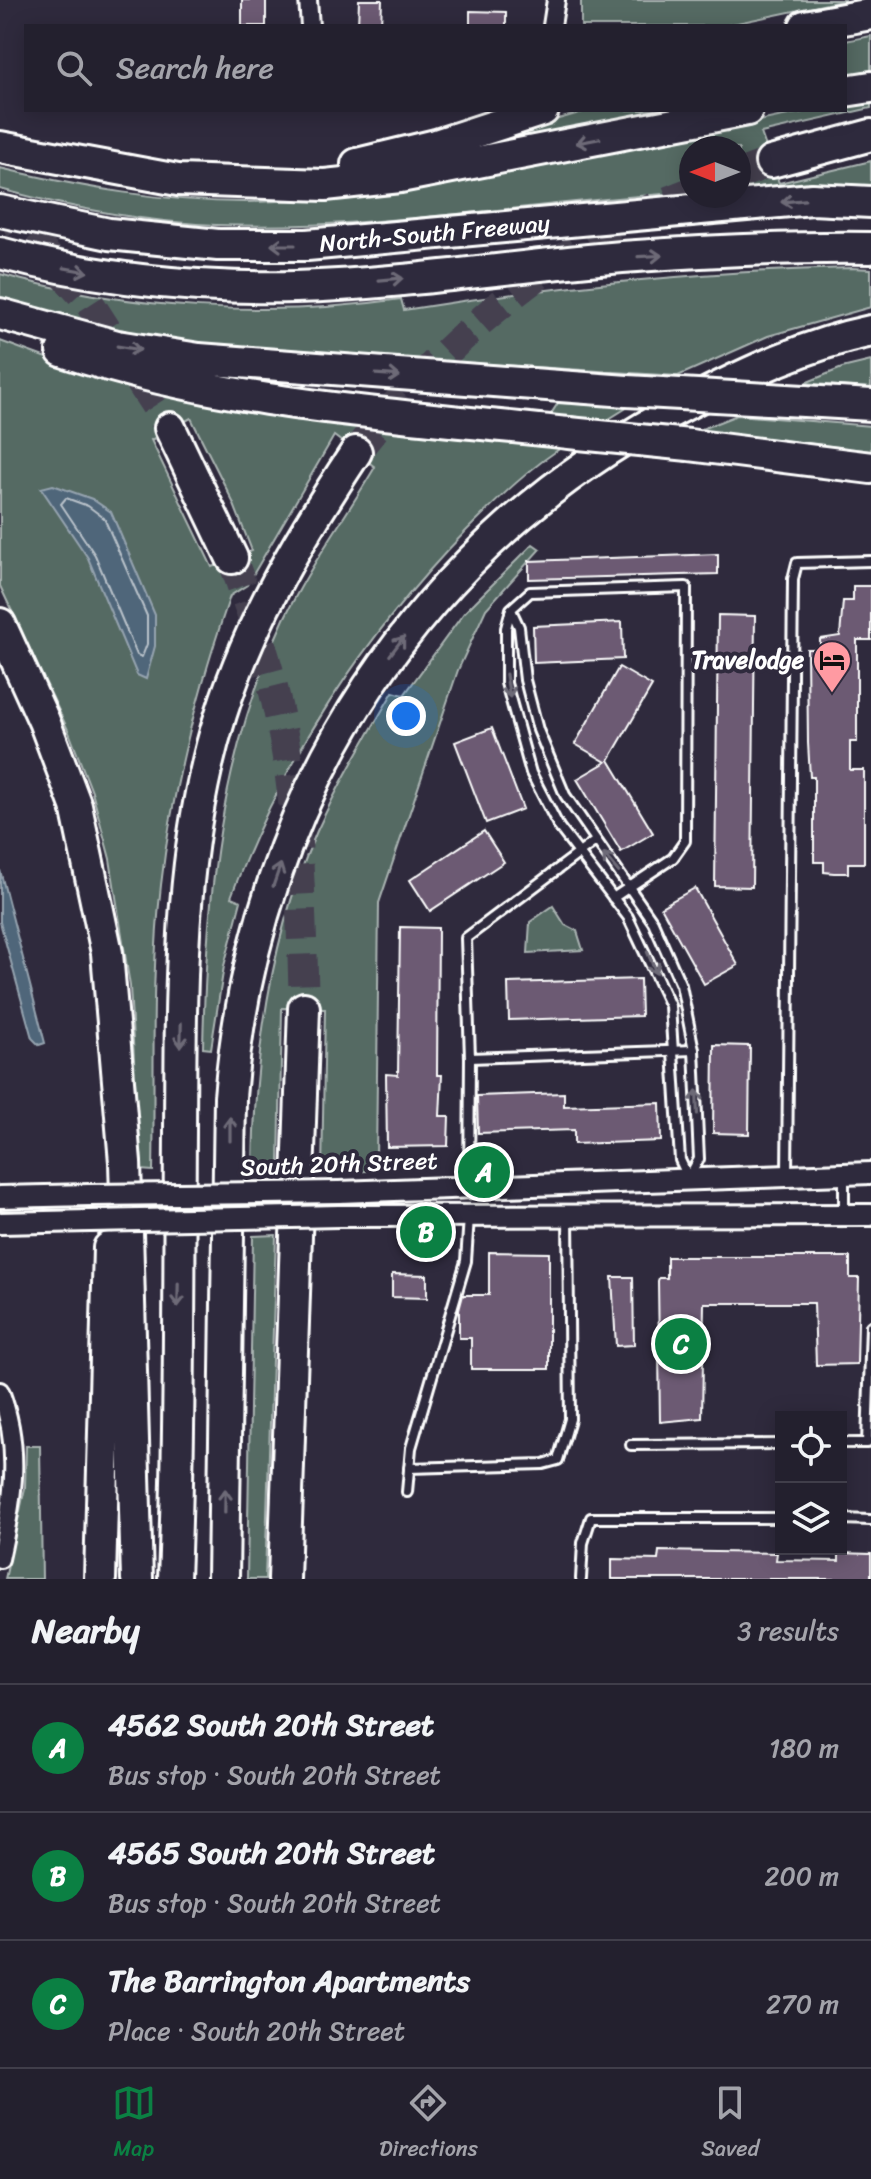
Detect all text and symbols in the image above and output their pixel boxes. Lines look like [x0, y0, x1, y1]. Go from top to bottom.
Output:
search box [24, 24, 847, 112]
text: Search here [116, 41, 274, 95]
icon: search [52, 46, 96, 90]
one-way arrow [576, 134, 602, 149]
north arrow [679, 136, 751, 208]
one-way arrow [780, 194, 807, 209]
street label: North-South Freeway [318, 202, 552, 265]
one-way arrow [270, 237, 297, 253]
one-way arrow [636, 248, 663, 263]
one-way arrow [63, 263, 88, 278]
one-way arrow [377, 271, 404, 286]
one-way arrow [116, 342, 142, 357]
one-way arrow [374, 368, 401, 383]
one-way arrow [388, 636, 405, 657]
place label: Travelodge [692, 639, 805, 681]
hotel icon: Travelodge [811, 639, 853, 694]
one-way arrow [502, 673, 517, 698]
your location [386, 696, 426, 736]
one-way arrow [602, 853, 620, 874]
one-way arrow [270, 862, 285, 887]
one-way arrow [645, 950, 660, 975]
one-way arrow [173, 1021, 188, 1048]
one-way arrow [689, 1089, 704, 1116]
one-way arrow [222, 1116, 238, 1143]
street label: South 20th Street [240, 1140, 438, 1188]
pin: A [458, 1142, 510, 1202]
pin: B [400, 1202, 452, 1262]
one-way arrow [171, 1281, 186, 1308]
pin: C [655, 1314, 707, 1374]
map controls [775, 1411, 847, 1555]
button: locate [775, 1411, 847, 1483]
button: layers [775, 1483, 847, 1555]
one-way arrow [217, 1488, 233, 1515]
text: Nearby [32, 1601, 140, 1661]
text: 3 results [737, 1608, 839, 1654]
text: 4562 South 20th Street [108, 1698, 434, 1752]
text: A [49, 1725, 67, 1771]
text: 180 m [769, 1725, 839, 1771]
text: Bus stop · South 20th Street [108, 1752, 441, 1798]
text: 4565 South 20th Street [108, 1826, 435, 1880]
text: B [50, 1853, 66, 1899]
text: 200 m [764, 1853, 839, 1899]
text: Bus stop · South 20th Street [108, 1880, 441, 1926]
text: The Barrington Apartments [108, 1954, 470, 2008]
text: C [50, 1981, 66, 2027]
text: 270 m [766, 1981, 839, 2027]
text: Place · South 20th Street [108, 2008, 405, 2054]
tab: Map [112, 2081, 156, 2168]
tab: Directions [379, 2081, 478, 2168]
tab: Saved [701, 2081, 759, 2168]

